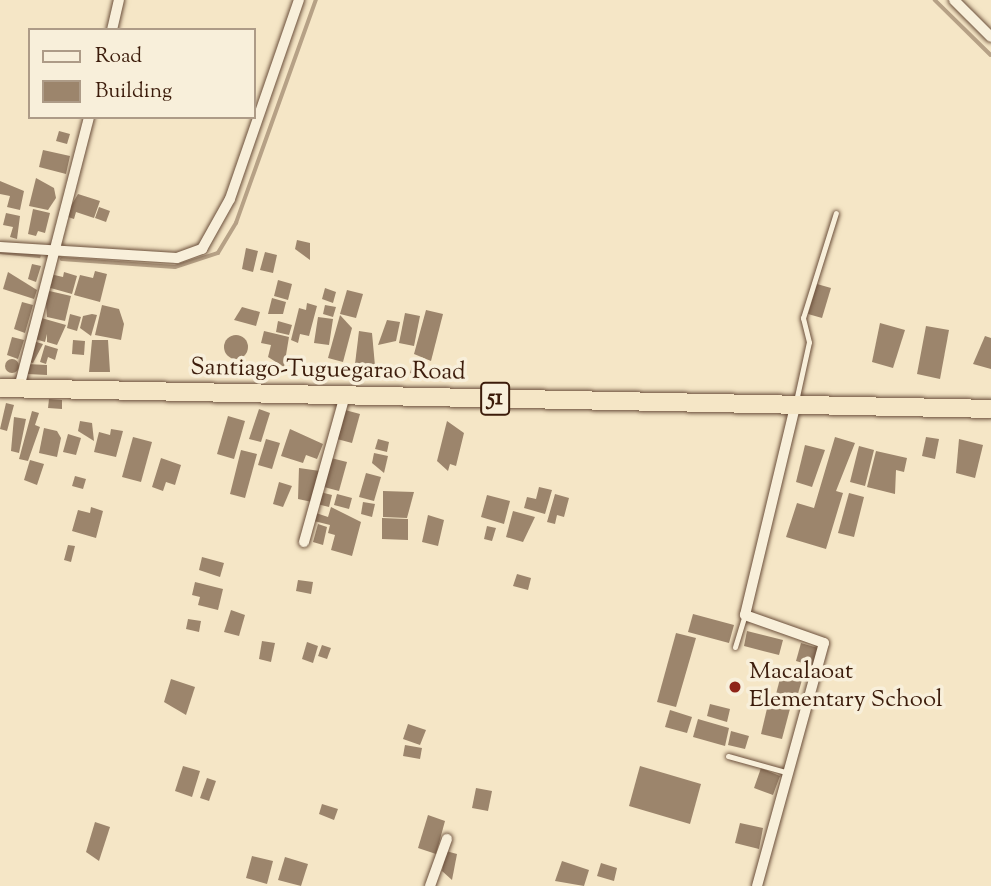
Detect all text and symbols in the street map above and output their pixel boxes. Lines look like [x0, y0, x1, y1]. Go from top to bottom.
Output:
legend [28, 28, 256, 119]
text: Road [95, 42, 142, 72]
text: Building [95, 77, 172, 107]
street label: Santiago-Tuguegarao Road [190, 354, 466, 388]
road number: 51 [479, 380, 511, 418]
place label: Macalaoat Elementary School [749, 659, 943, 715]
marker: Macalaoat Elementary School [727, 679, 743, 695]

